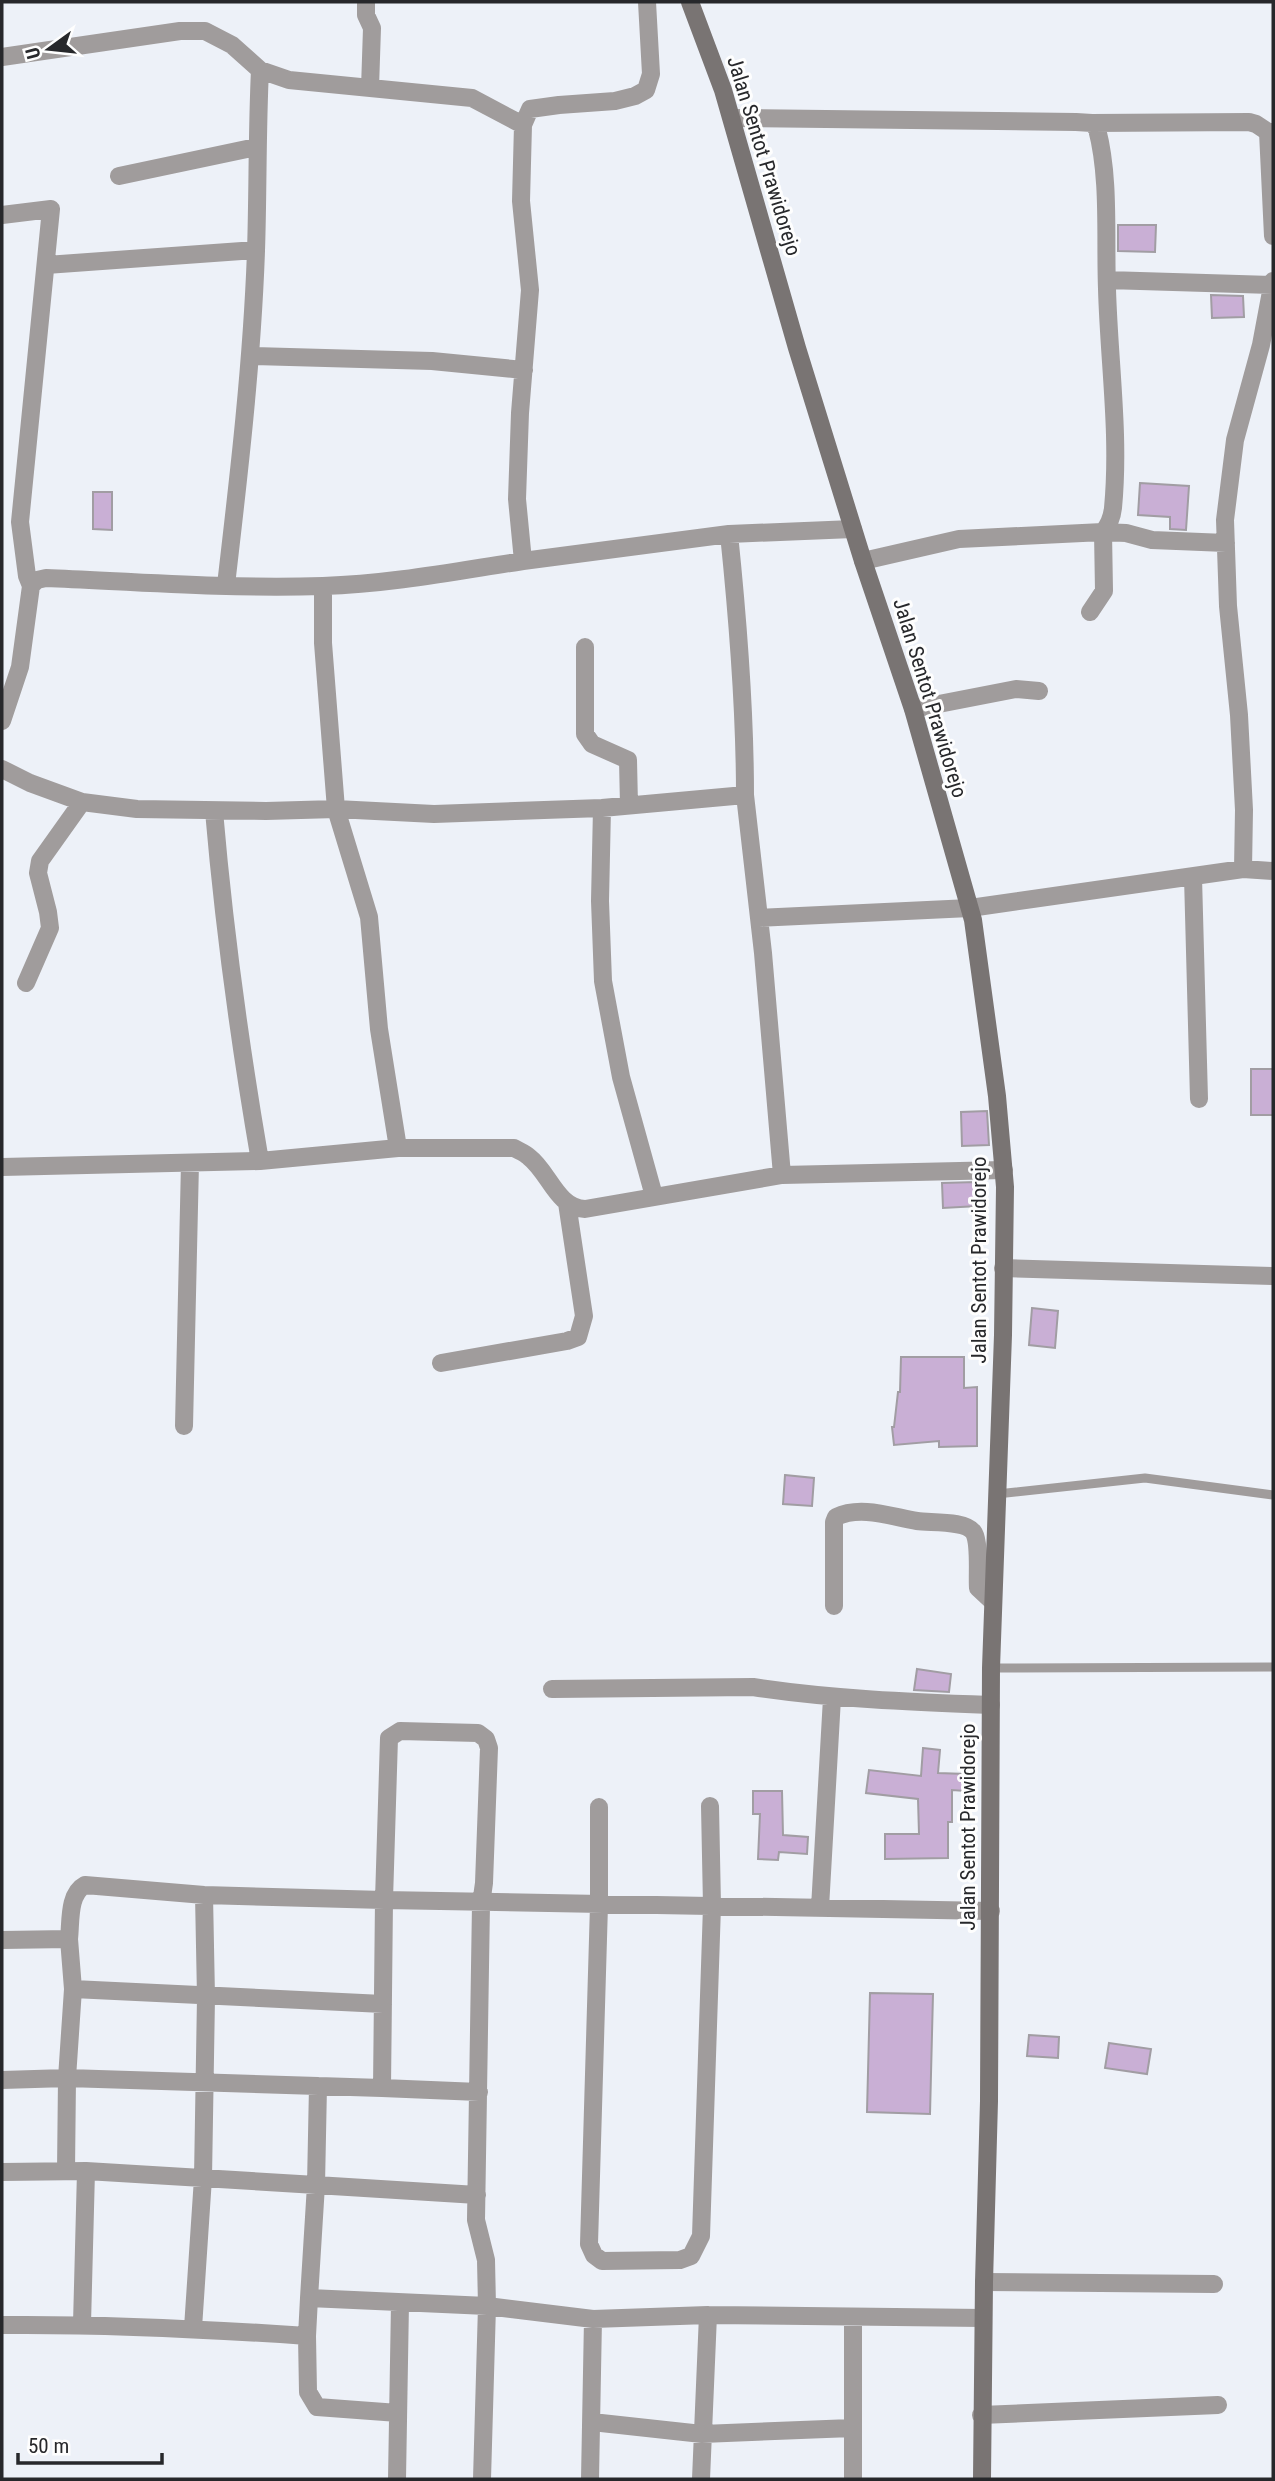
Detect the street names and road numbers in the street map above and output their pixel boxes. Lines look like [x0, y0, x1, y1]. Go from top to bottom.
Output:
street label: Jalan Sentot Prawidorejo [722, 54, 806, 258]
street label: Jalan Sentot Prawidorejo [888, 596, 972, 800]
street label: Jalan Sentot Prawidorejo [967, 1157, 991, 1363]
street label: Jalan Sentot Prawidorejo [956, 1724, 980, 1930]

